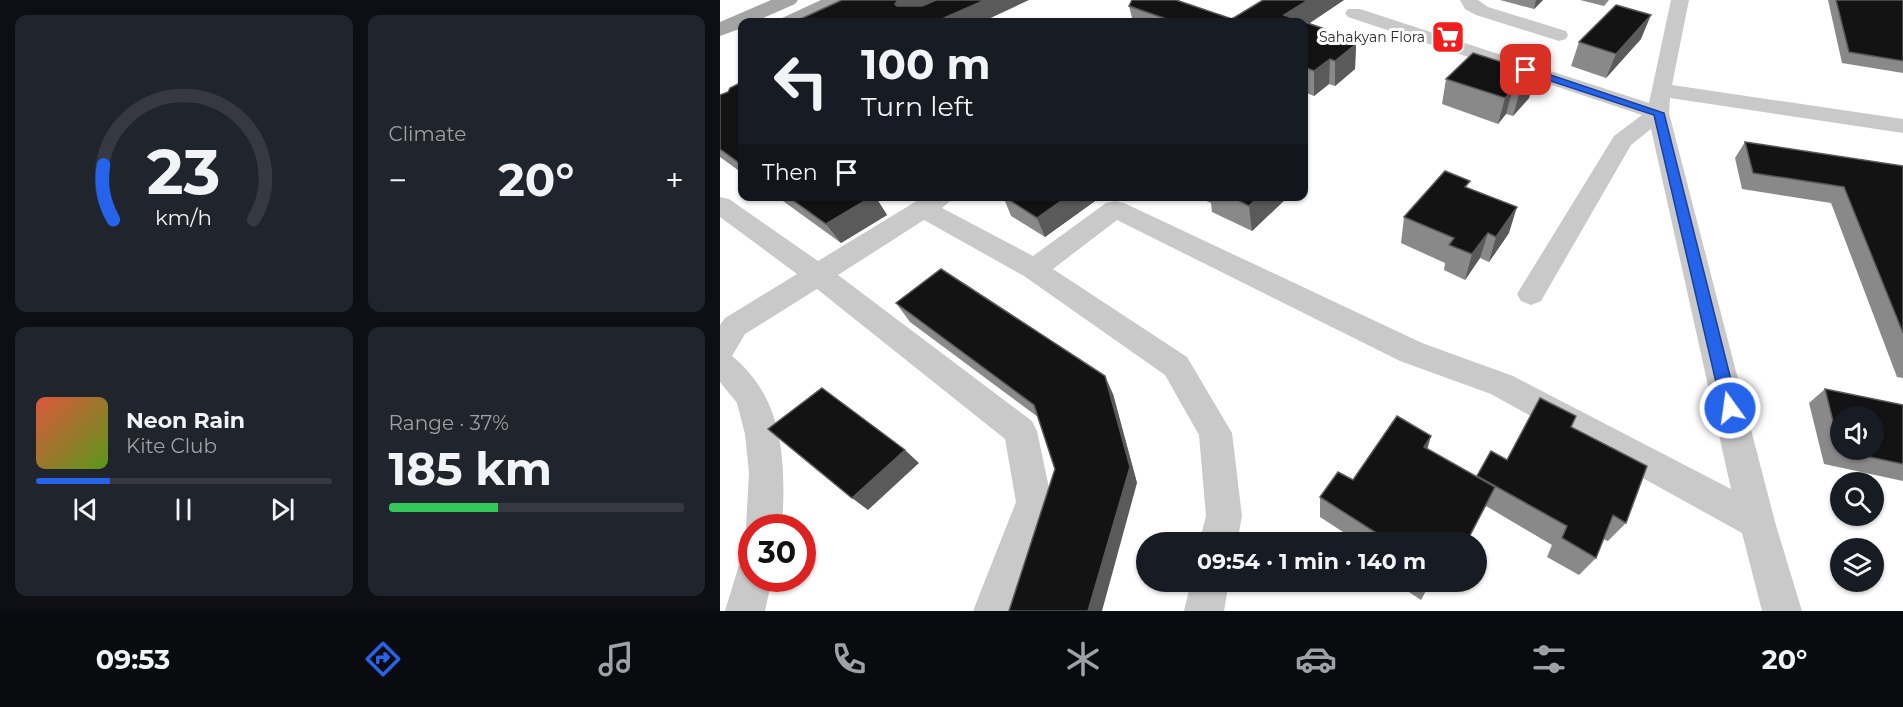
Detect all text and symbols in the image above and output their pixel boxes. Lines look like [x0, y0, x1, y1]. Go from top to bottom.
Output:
supermarket icon: Sahakyan Flora [1430, 19, 1466, 55]
place label: Sahakyan Flora [1319, 28, 1425, 46]
text: 100 m [861, 38, 990, 90]
icon: left [762, 42, 840, 120]
pin [1500, 44, 1551, 95]
icon: arrive [1509, 53, 1542, 86]
text: Turn left [861, 90, 974, 123]
text: Climate [389, 122, 466, 146]
text: 23 [147, 134, 221, 210]
text: 20° [498, 152, 574, 207]
icon: arrive [830, 156, 863, 189]
text: Then [762, 159, 818, 186]
text: − [389, 160, 407, 200]
text: + [665, 160, 684, 200]
text: km/h [155, 205, 212, 231]
position arrow [1698, 376, 1762, 440]
map controls [1830, 406, 1884, 592]
button: sound [1830, 406, 1884, 460]
text: Neon Rain [126, 407, 245, 434]
text: Range · 37% [389, 411, 509, 435]
text: Kite Club [126, 434, 217, 458]
text: 185 km [389, 441, 552, 496]
button: search [1830, 472, 1884, 526]
icon: previous [69, 493, 102, 526]
icon: pause [167, 493, 200, 526]
icon: next [266, 493, 299, 526]
speed limit sign: 30 [738, 514, 816, 592]
button: layers [1830, 538, 1884, 592]
text: 09:54 · 1 min · 140 m [1197, 548, 1426, 575]
icon: directions [362, 638, 404, 680]
icon: music [595, 638, 637, 680]
icon: phone [828, 638, 870, 680]
icon: climate [1062, 638, 1104, 680]
icon: car [1295, 638, 1337, 680]
icon: filters [1528, 638, 1570, 680]
text: 09:53 [96, 643, 170, 676]
text: 20° [1762, 643, 1807, 676]

